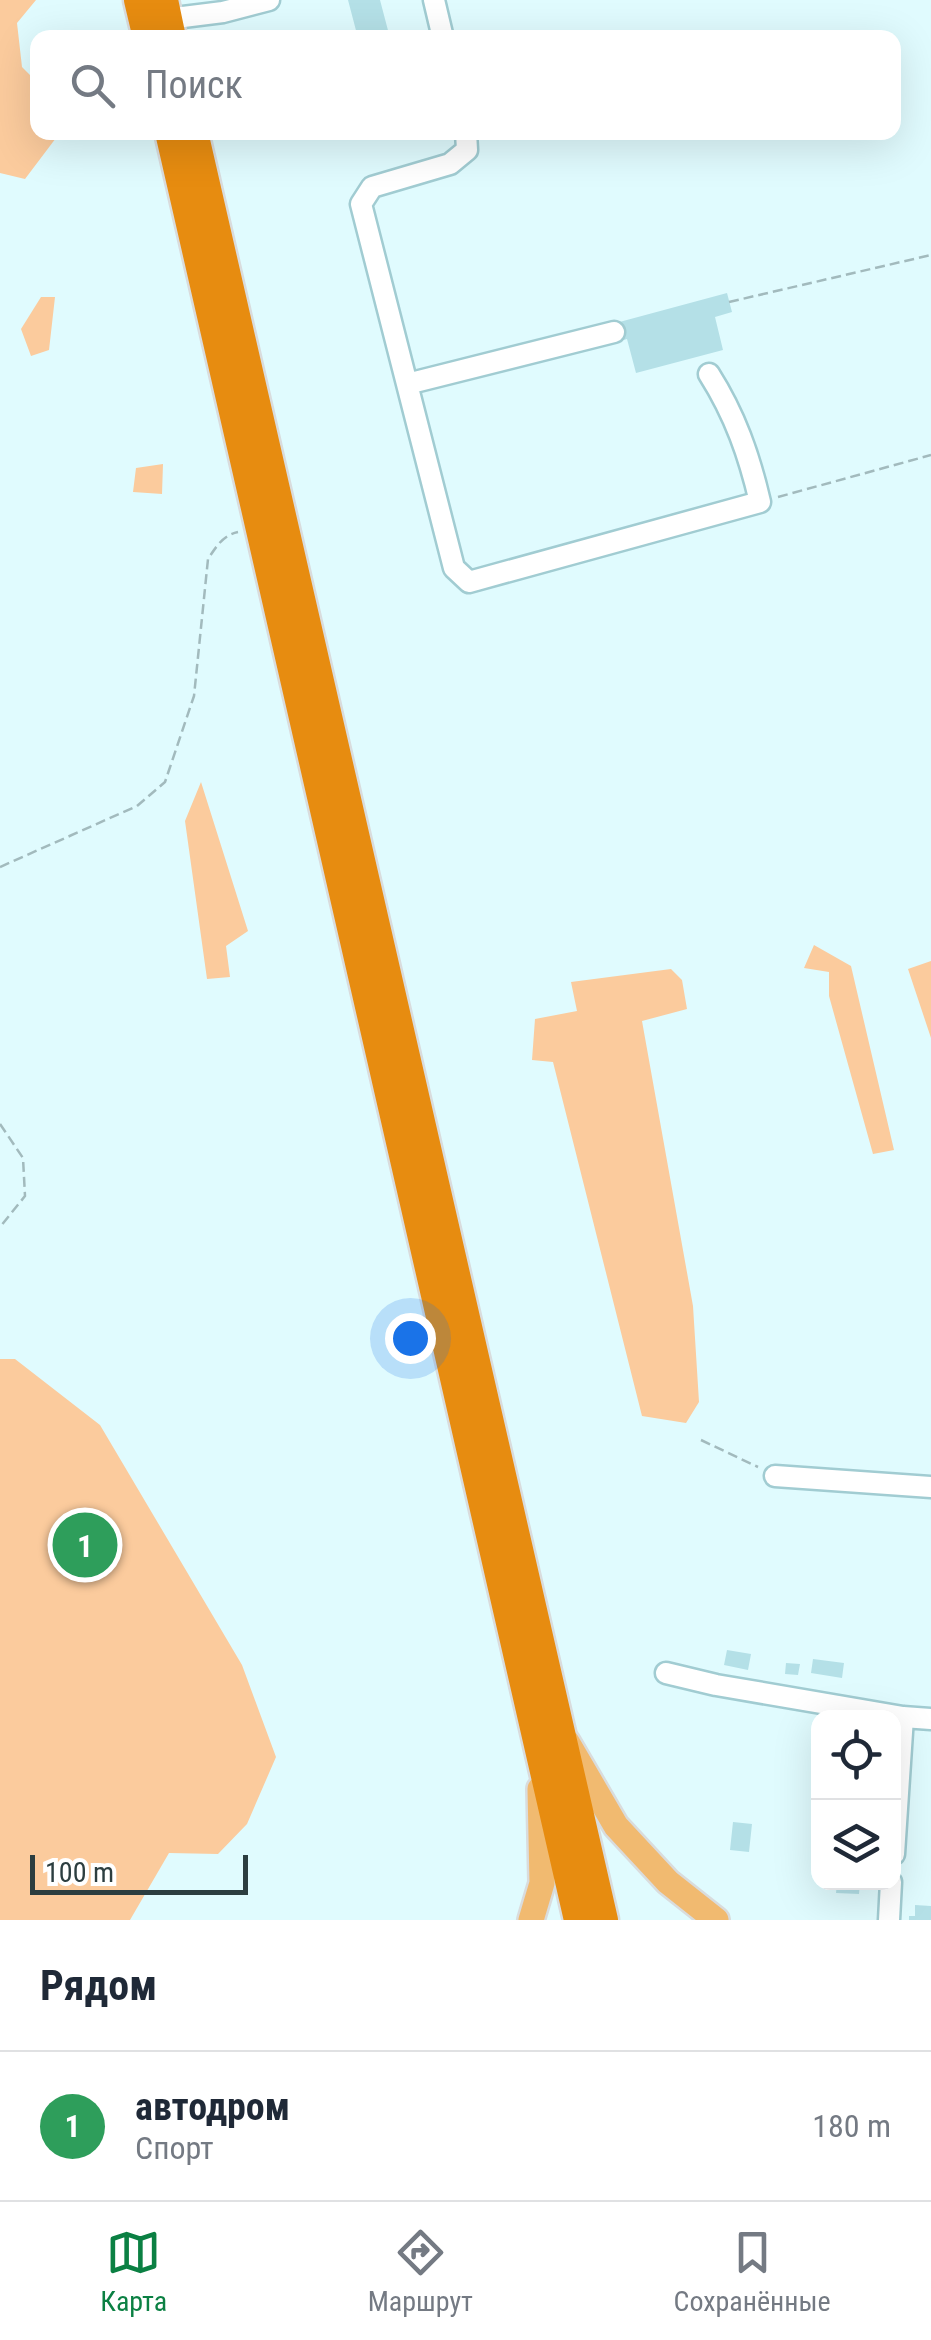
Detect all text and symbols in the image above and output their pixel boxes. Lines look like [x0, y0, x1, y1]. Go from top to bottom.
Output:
search box [30, 30, 901, 140]
icon: search [65, 58, 120, 113]
text: Поиск [145, 63, 243, 107]
your location [385, 1313, 436, 1364]
pin: 1 [52, 1508, 118, 1582]
map controls [811, 1710, 901, 1890]
button: locate [811, 1710, 901, 1800]
button: layers [811, 1800, 901, 1890]
scale bar [30, 1850, 248, 1894]
text: 100 m [45, 1856, 114, 1889]
text: Рядом [40, 1961, 157, 2010]
text: автодром [135, 2085, 290, 2129]
text: 1 [64, 2107, 81, 2145]
text: 180 m [812, 2107, 891, 2145]
text: Спорт [135, 2129, 214, 2167]
tab: Карта [100, 2225, 167, 2318]
tab: Маршрут [368, 2225, 473, 2318]
tab: Сохранённые [674, 2225, 831, 2318]

